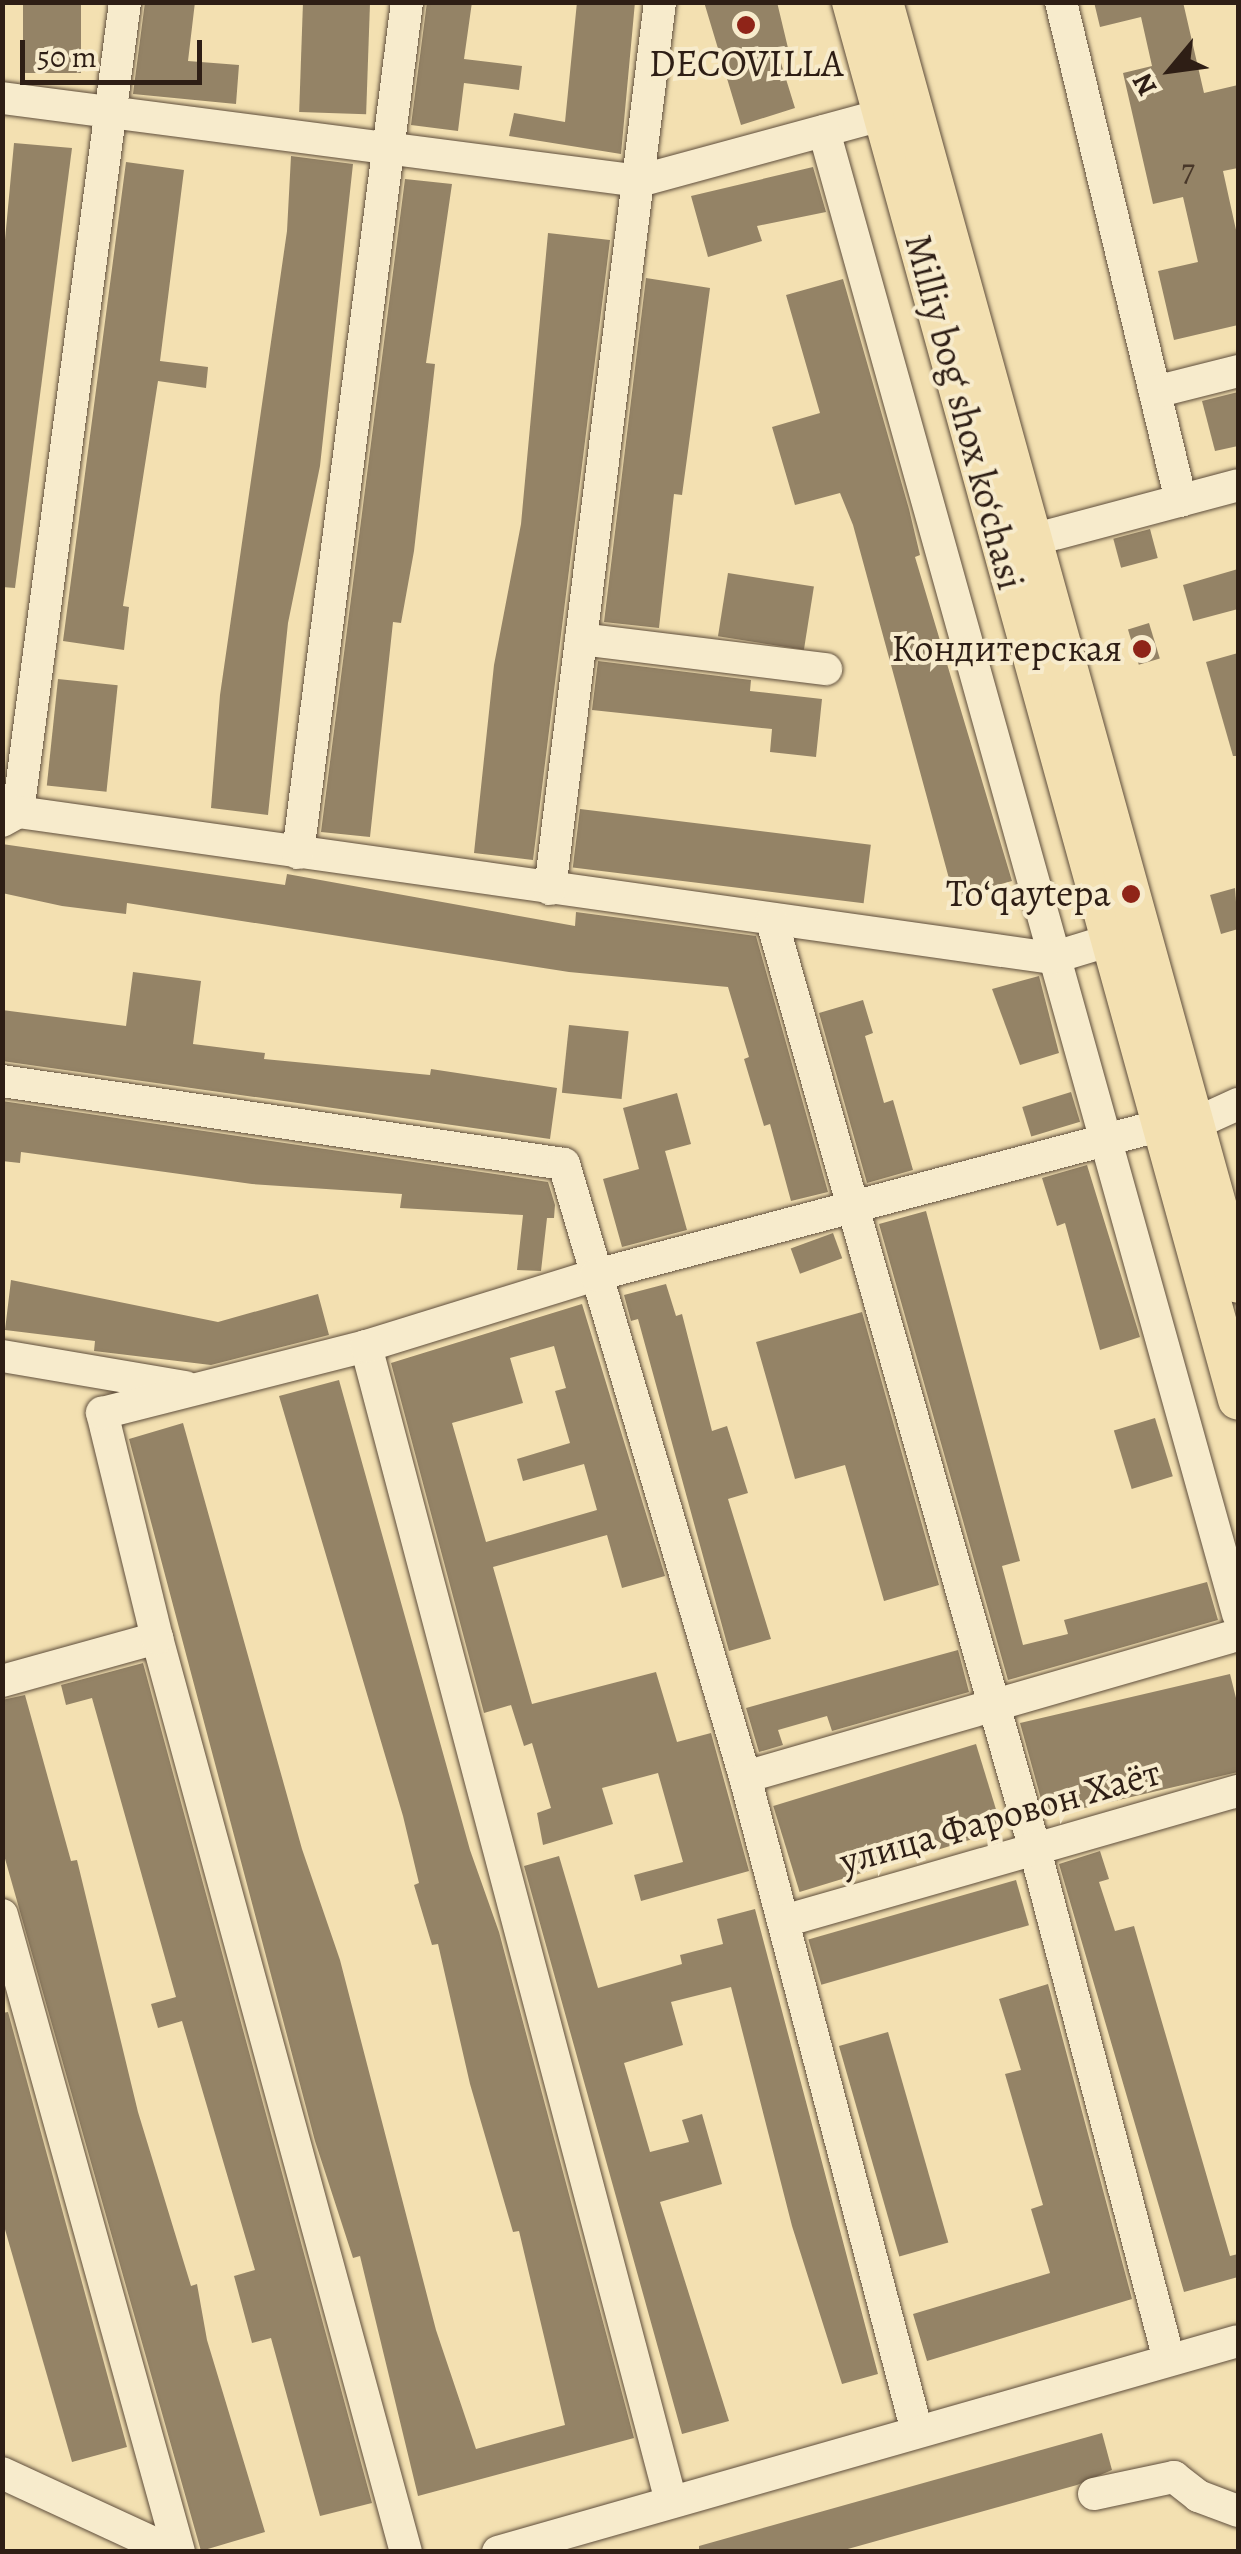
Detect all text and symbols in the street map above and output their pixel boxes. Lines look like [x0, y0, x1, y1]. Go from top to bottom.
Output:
marker: DECOVILLA [735, 14, 757, 36]
scale bar [25, 20, 208, 82]
north arrow [1121, 20, 1221, 120]
text: 50 m [37, 37, 97, 77]
place label: DECOVILLA [649, 41, 843, 87]
text: N [1123, 66, 1166, 103]
house number: 7 [1181, 151, 1195, 189]
street label: Milliy bog‘ shox ko‘chasi [895, 229, 1033, 595]
place label: Кондитерская [891, 626, 1122, 672]
marker: Кондитерская [1131, 638, 1153, 660]
place label: Toʻqaytepa [946, 871, 1111, 917]
marker: Toʻqaytepa [1120, 883, 1142, 905]
street label: улица Фаровон Хаёт [835, 1749, 1165, 1885]

